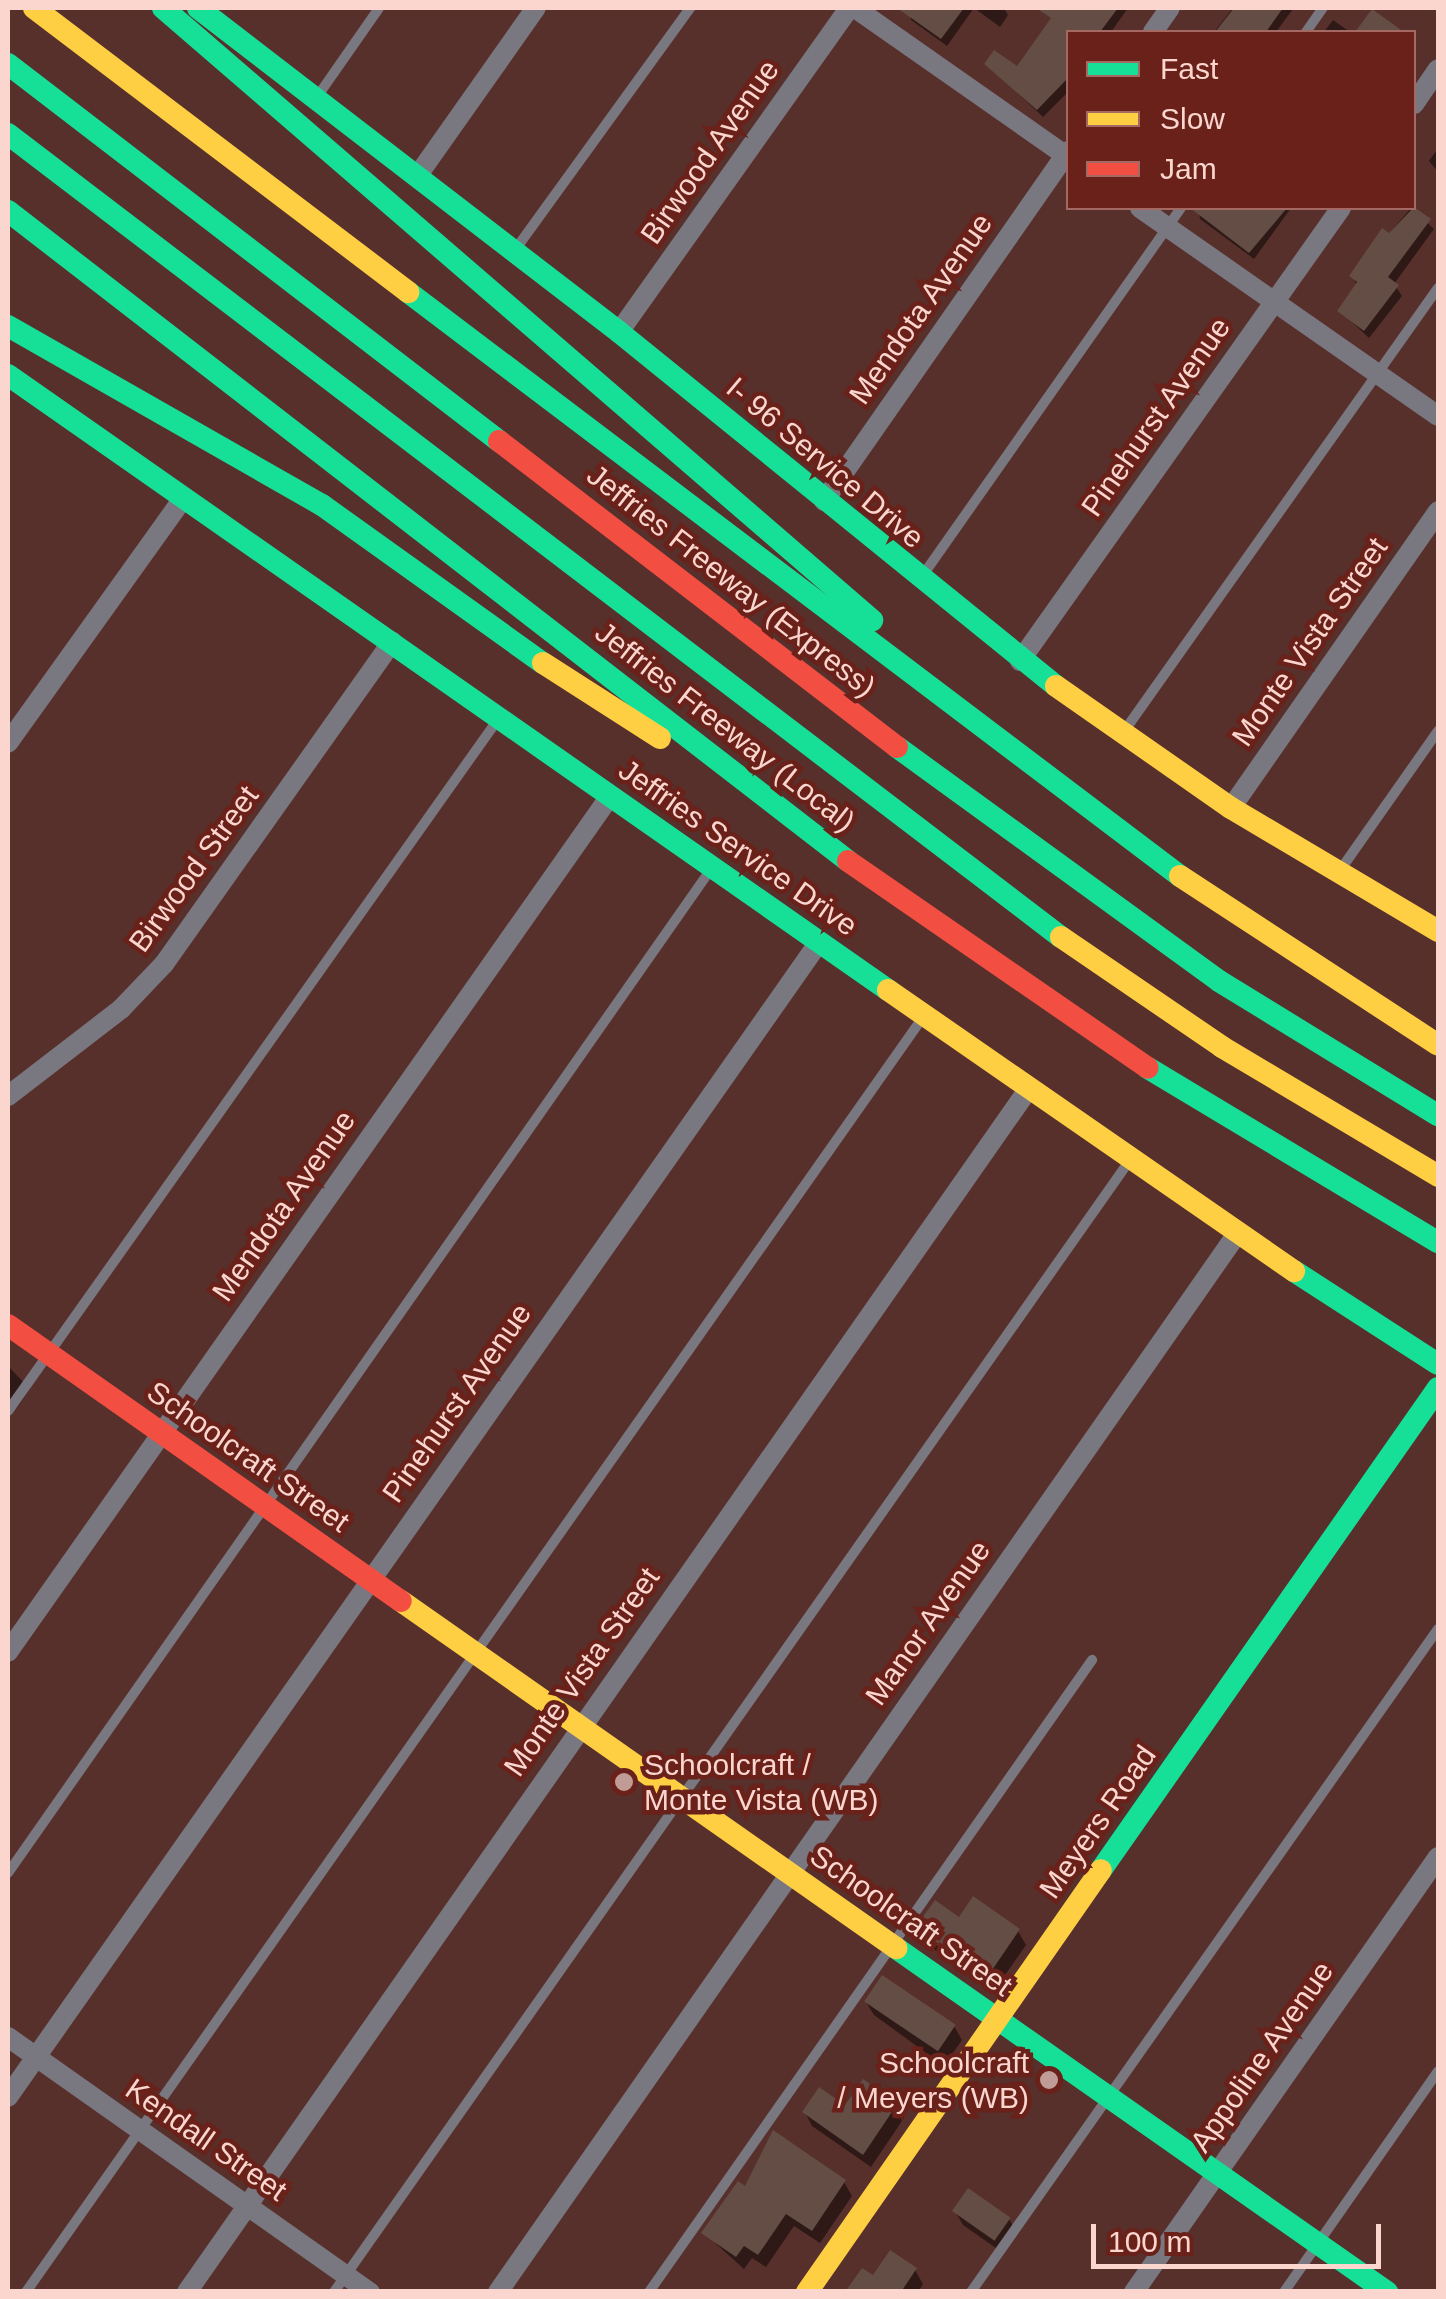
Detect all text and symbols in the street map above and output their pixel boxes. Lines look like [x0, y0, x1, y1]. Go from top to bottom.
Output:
legend [1066, 30, 1416, 210]
street label: Birwood Avenue [633, 52, 787, 252]
text: Fast [1160, 52, 1218, 85]
text: Slow [1160, 102, 1225, 135]
text: Jam [1160, 152, 1217, 185]
street label: Mendota Avenue [841, 206, 1001, 412]
street label: Pinehurst Avenue [1073, 310, 1239, 524]
street label: I- 96 Service Drive [719, 370, 931, 556]
street label: Jeffries Freeway (Express) [580, 457, 882, 705]
street label: Monte Vista Street [1225, 531, 1395, 753]
street label: Jeffries Freeway (Local) [588, 614, 862, 840]
street label: Jeffries Service Drive [612, 752, 864, 944]
street label: Birwood Street [122, 779, 266, 959]
street label: Mendota Avenue [204, 1103, 364, 1309]
street label: Pinehurst Avenue [374, 1296, 540, 1510]
street label: Schoolcraft Street [140, 1374, 356, 1540]
street label: Manor Avenue [857, 1533, 999, 1713]
street label: Monte Vista Street [497, 1561, 667, 1783]
street label: Meyers Road [1032, 1739, 1164, 1905]
place label: Schoolcraft / Monte Vista (WB) [644, 1747, 879, 1818]
marker: Schoolcraft / Monte Vista (WB) [613, 1771, 635, 1793]
street label: Schoolcraft Street [803, 1838, 1019, 2004]
street label: Appoline Avenue [1182, 1954, 1342, 2160]
place label: Schoolcraft / Meyers (WB) [837, 2045, 1029, 2116]
marker: Schoolcraft / Meyers (WB) [1038, 2069, 1060, 2091]
street label: Kendall Street [118, 2071, 294, 2209]
scale bar [1096, 2204, 1386, 2266]
text: 100 m [1108, 2225, 1191, 2258]

